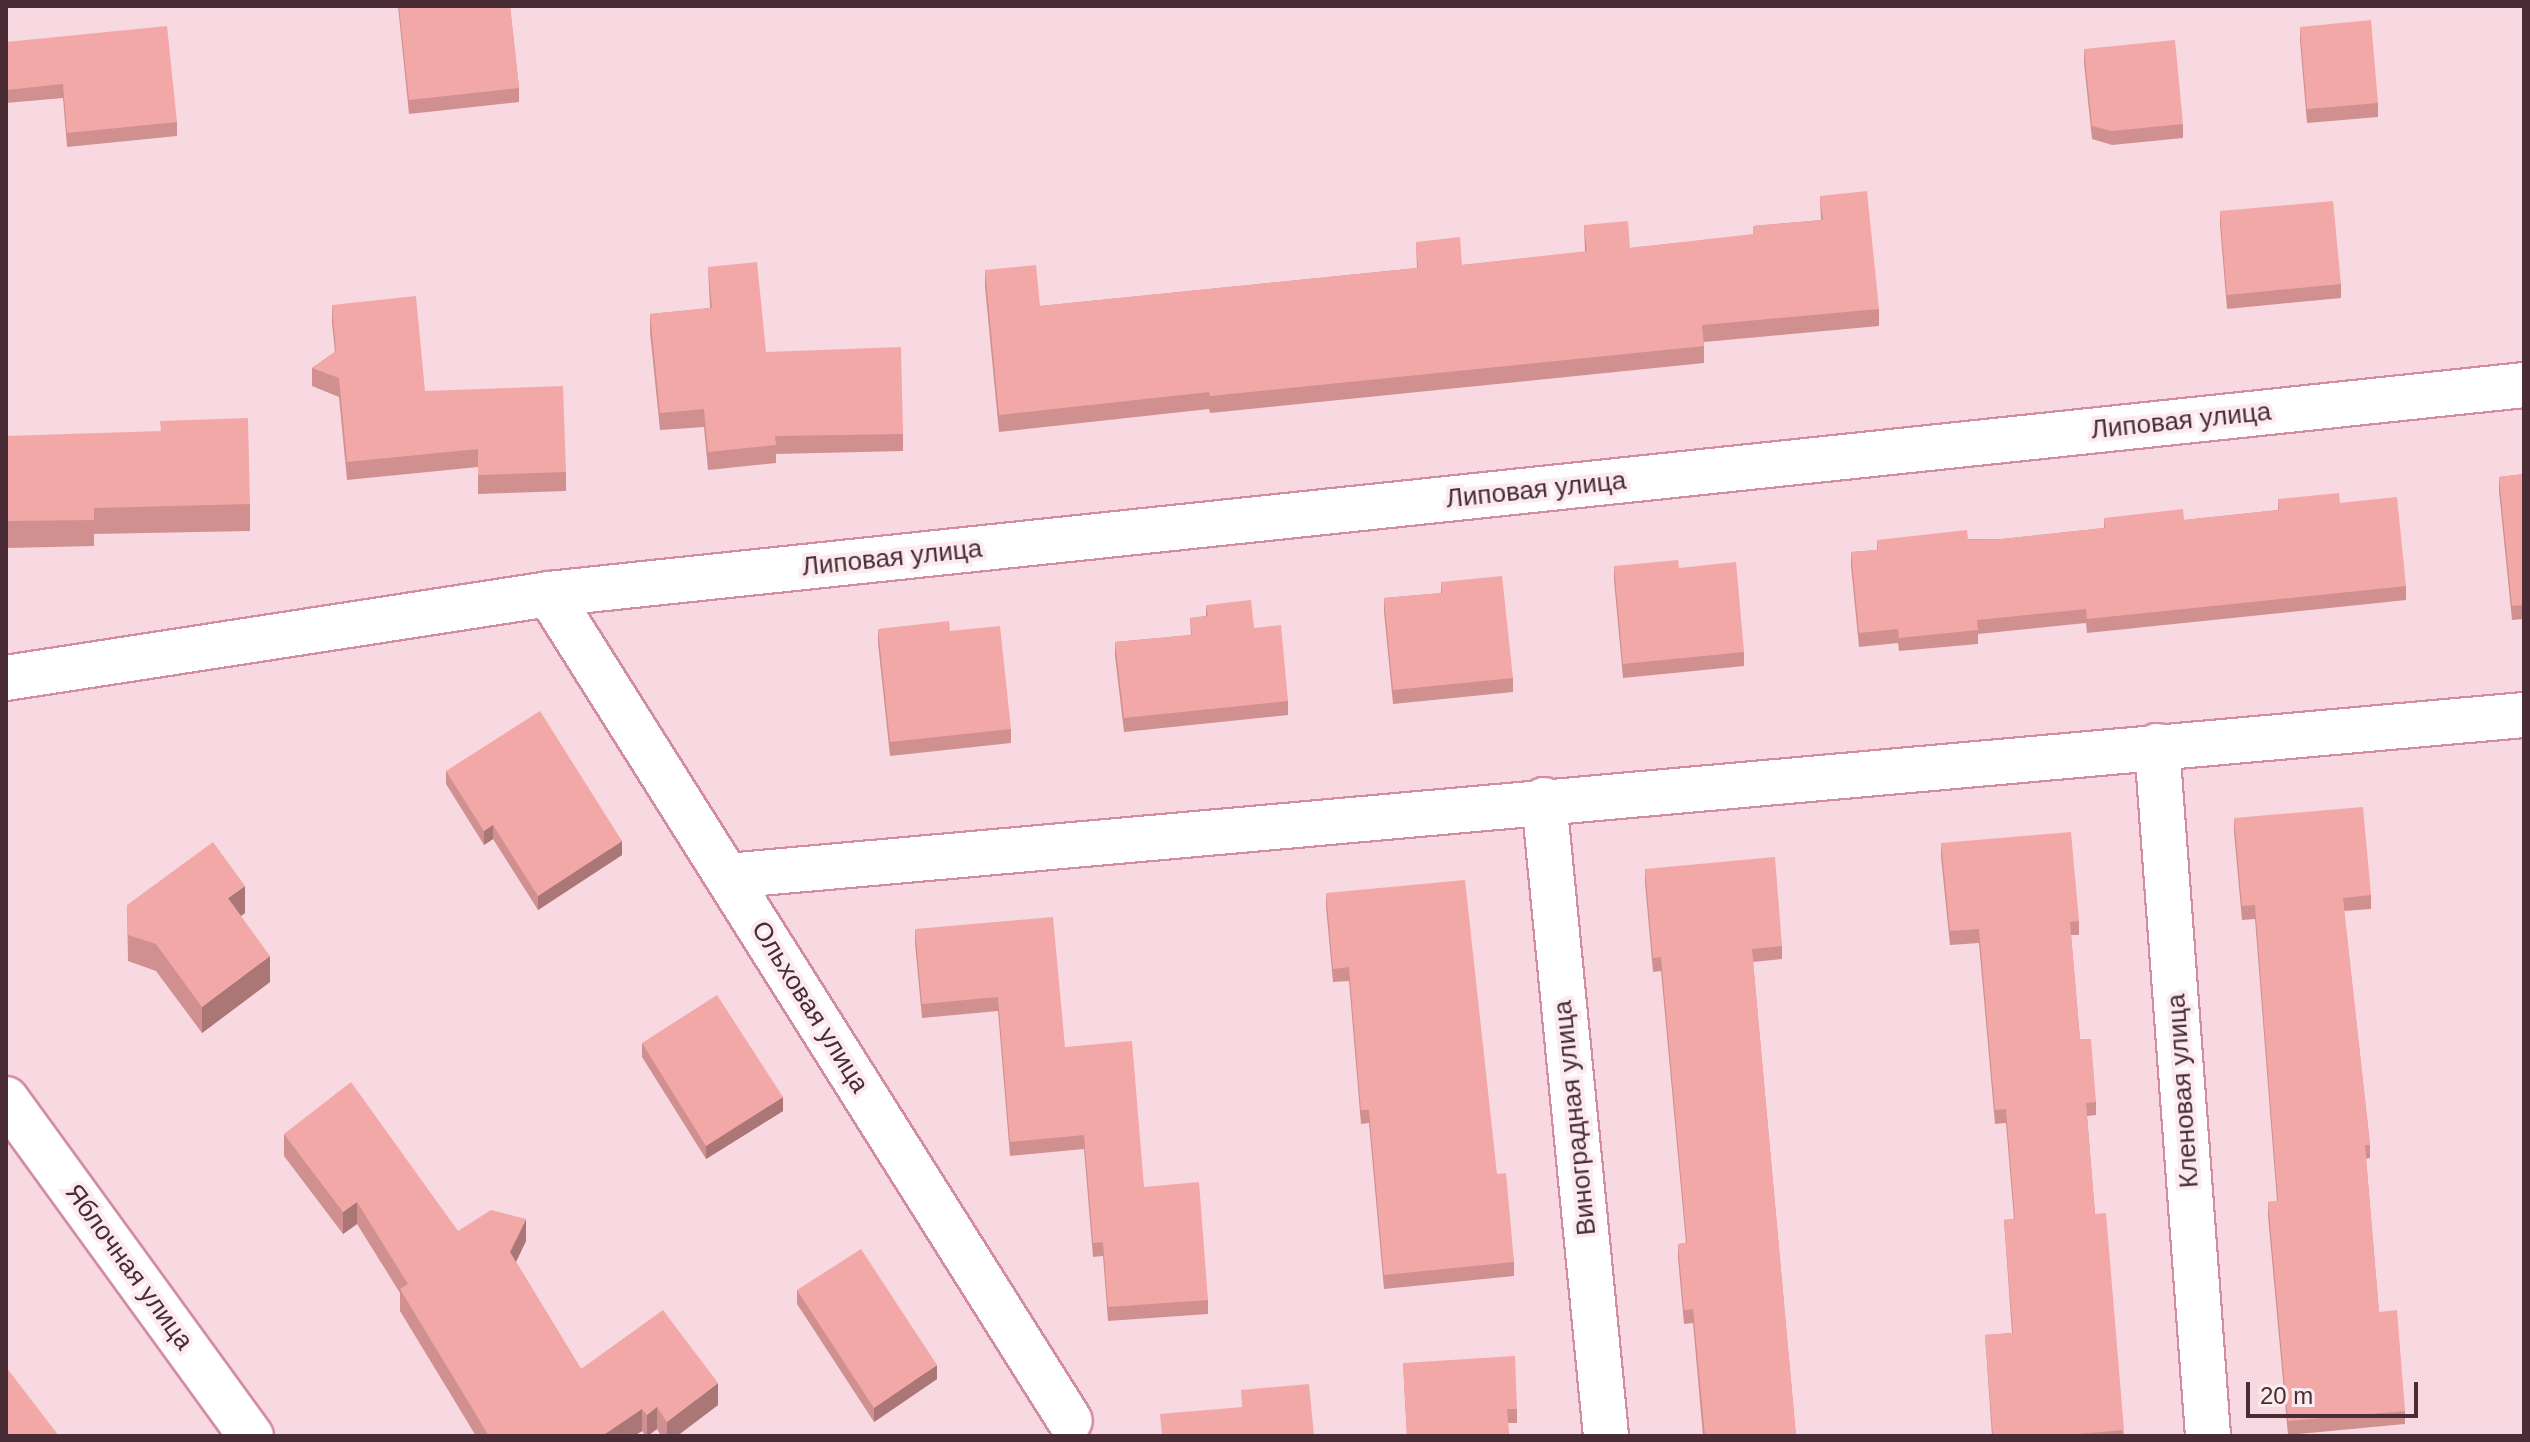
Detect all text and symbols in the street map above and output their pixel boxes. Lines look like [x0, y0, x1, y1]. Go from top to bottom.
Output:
street label: Липовая улица [2089, 396, 2273, 446]
street label: Липовая улица [1444, 465, 1628, 515]
street label: Липовая улица [800, 533, 984, 583]
street label: Ольховая улица [745, 915, 875, 1099]
street label: Кленовая улица [2161, 993, 2205, 1189]
street label: Виноградная улица [1547, 999, 1603, 1237]
street label: Яблочная улица [58, 1178, 200, 1356]
scale bar [2250, 1366, 2422, 1416]
text: 20 m [2260, 1382, 2313, 1409]

